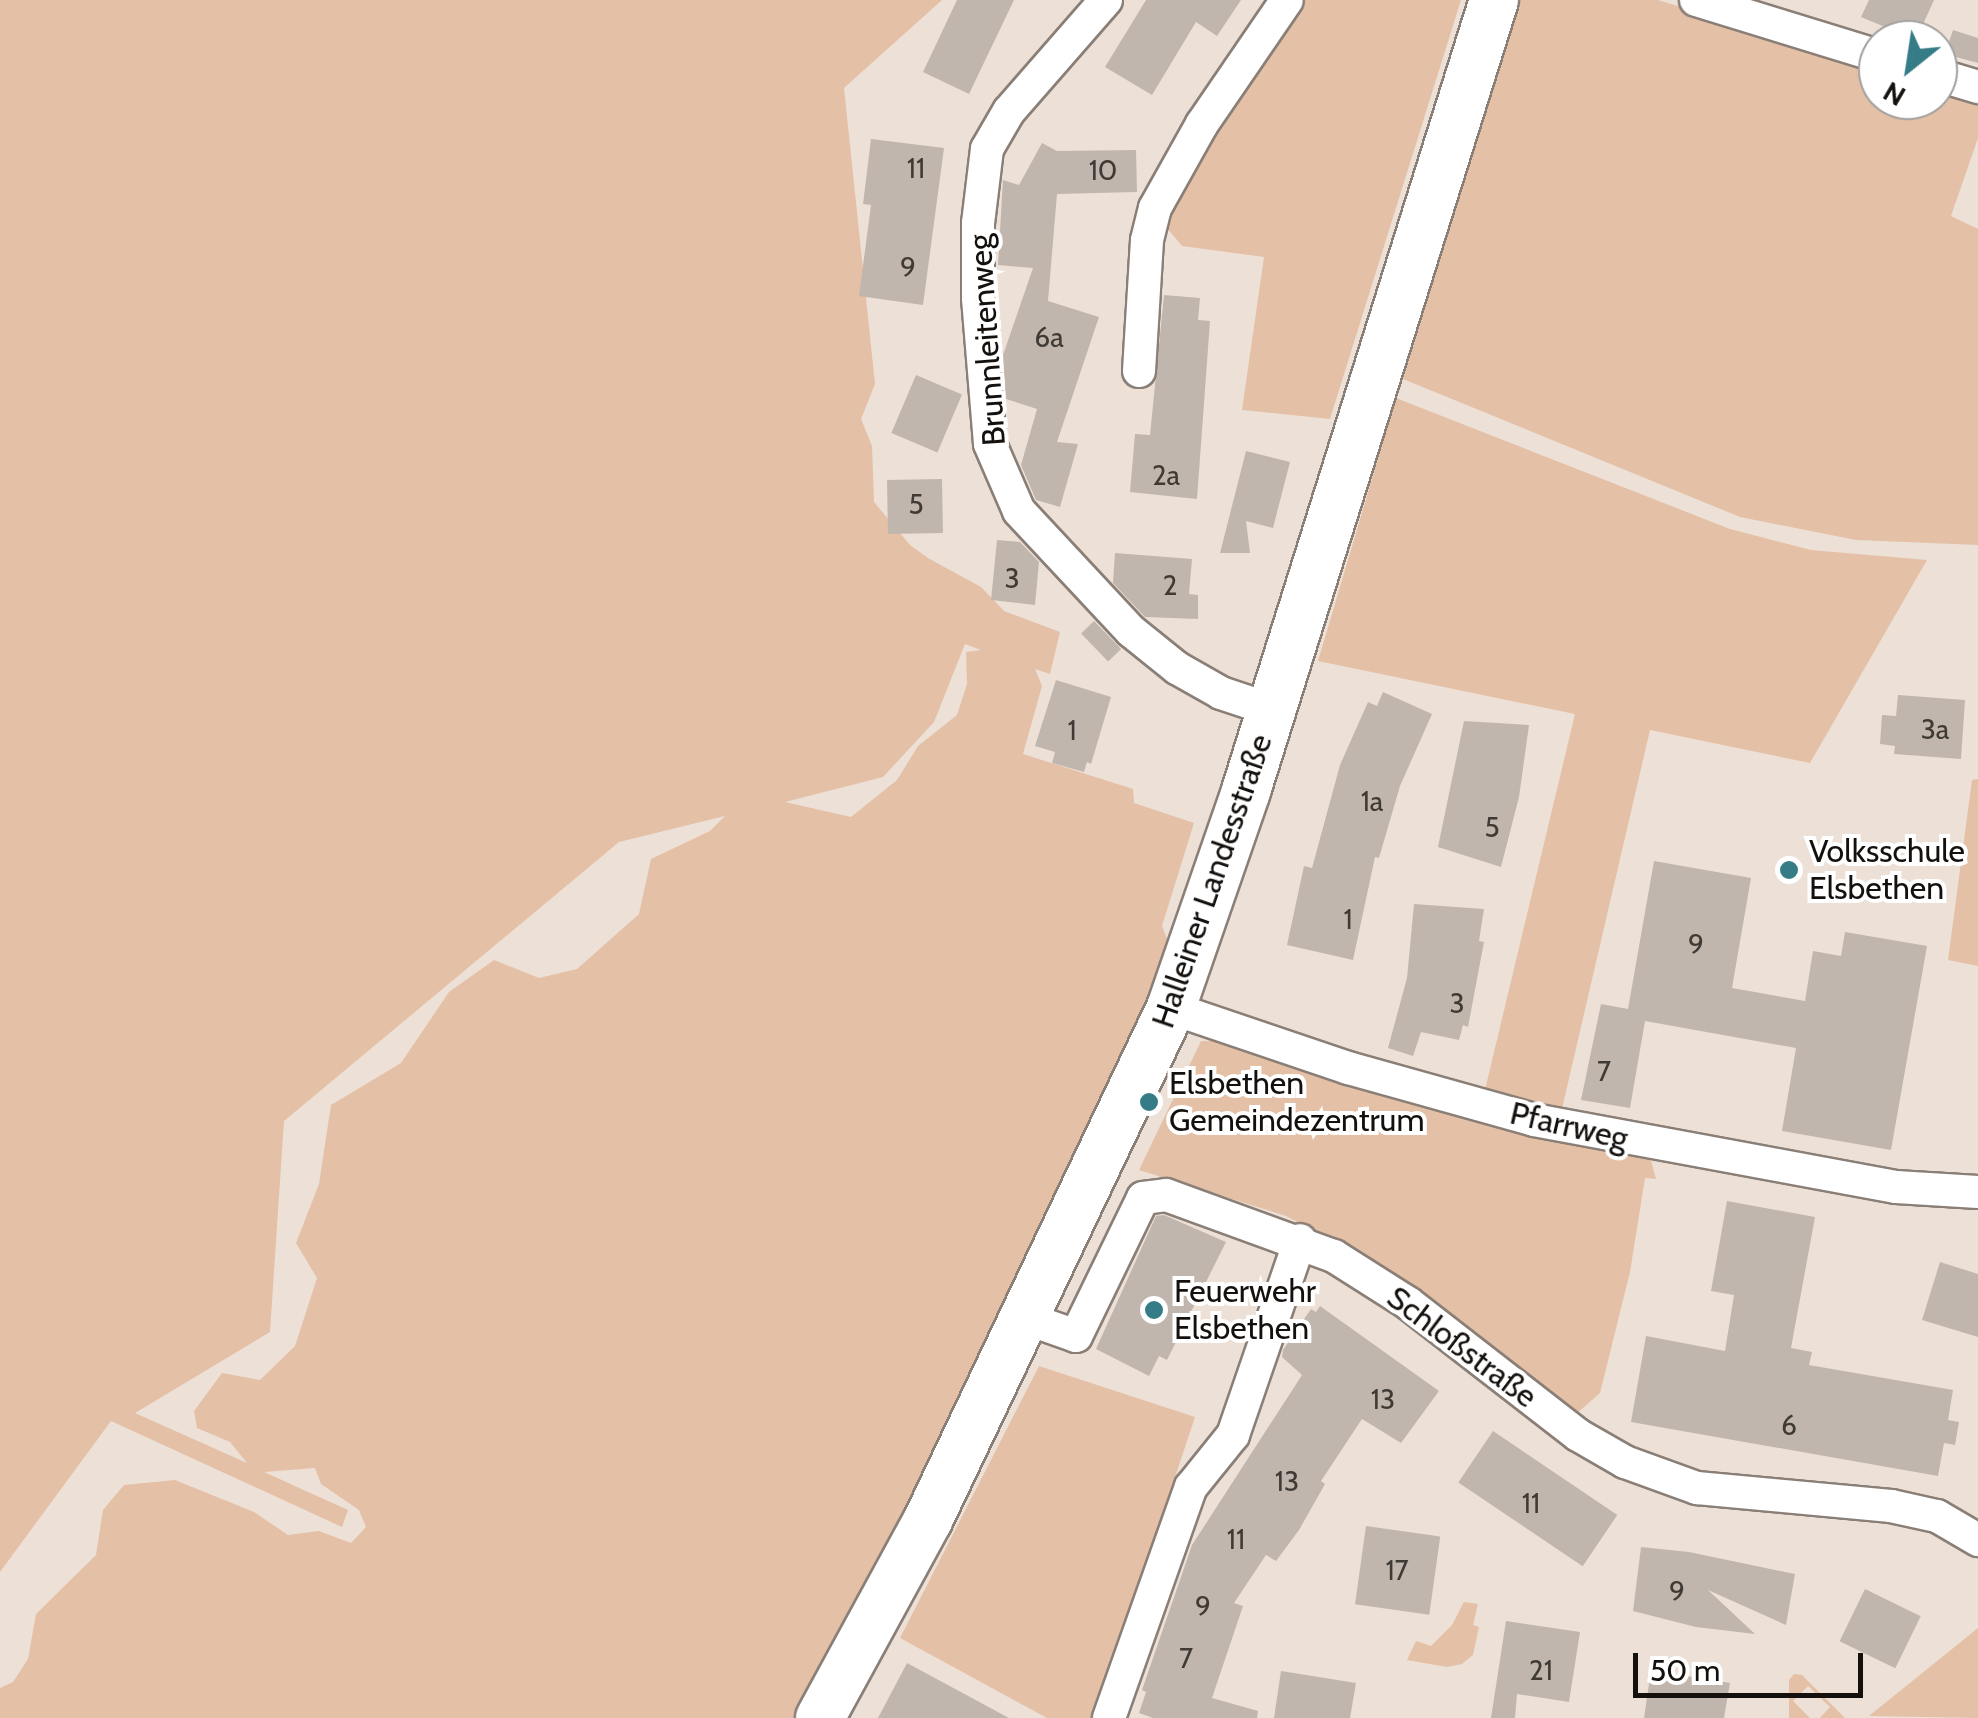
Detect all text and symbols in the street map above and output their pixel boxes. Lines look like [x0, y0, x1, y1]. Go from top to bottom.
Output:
north arrow [1858, 20, 1958, 120]
text: N [1877, 75, 1911, 114]
house number: 11 [907, 151, 925, 185]
house number: 10 [1089, 153, 1117, 187]
street label: Brunnleitenweg [960, 233, 1014, 447]
house number: 9 [900, 250, 916, 284]
house number: 6a [1034, 320, 1064, 354]
house number: 2a [1152, 458, 1180, 492]
house number: 5 [908, 487, 924, 521]
house number: 3 [1004, 561, 1020, 595]
house number: 2 [1163, 568, 1177, 602]
house number: 3a [1921, 712, 1949, 746]
house number: 1 [1067, 713, 1077, 747]
street label: Halleiner Landesstraße [1144, 729, 1280, 1033]
house number: 1a [1361, 784, 1383, 818]
house number: 5 [1484, 810, 1500, 844]
place label: Volksschule Elsbethen [1809, 833, 1965, 908]
marker: Volksschule Elsbethen [1778, 859, 1800, 881]
house number: 1 [1343, 902, 1353, 936]
house number: 9 [1688, 927, 1704, 961]
house number: 3 [1449, 986, 1465, 1020]
house number: 7 [1597, 1054, 1611, 1088]
place label: Elsbethen Gemeindezentrum [1169, 1065, 1424, 1140]
marker: Elsbethen Gemeindezentrum [1138, 1091, 1160, 1113]
street label: Pfarrweg [1506, 1094, 1632, 1158]
place label: Feuerwehr Elsbethen [1174, 1273, 1316, 1348]
street label: Schloßstraße [1379, 1278, 1545, 1416]
marker: Feuerwehr Elsbethen [1143, 1299, 1165, 1321]
house number: 13 [1371, 1382, 1395, 1416]
house number: 6 [1781, 1408, 1797, 1442]
house number: 13 [1275, 1464, 1299, 1498]
house number: 11 [1522, 1486, 1540, 1520]
house number: 11 [1227, 1522, 1245, 1556]
house number: 17 [1385, 1553, 1409, 1587]
house number: 9 [1669, 1574, 1685, 1608]
house number: 9 [1195, 1589, 1211, 1623]
scale bar [1638, 1633, 1868, 1695]
house number: 7 [1179, 1641, 1193, 1675]
text: 50 m [1650, 1652, 1720, 1689]
house number: 21 [1529, 1653, 1553, 1687]

